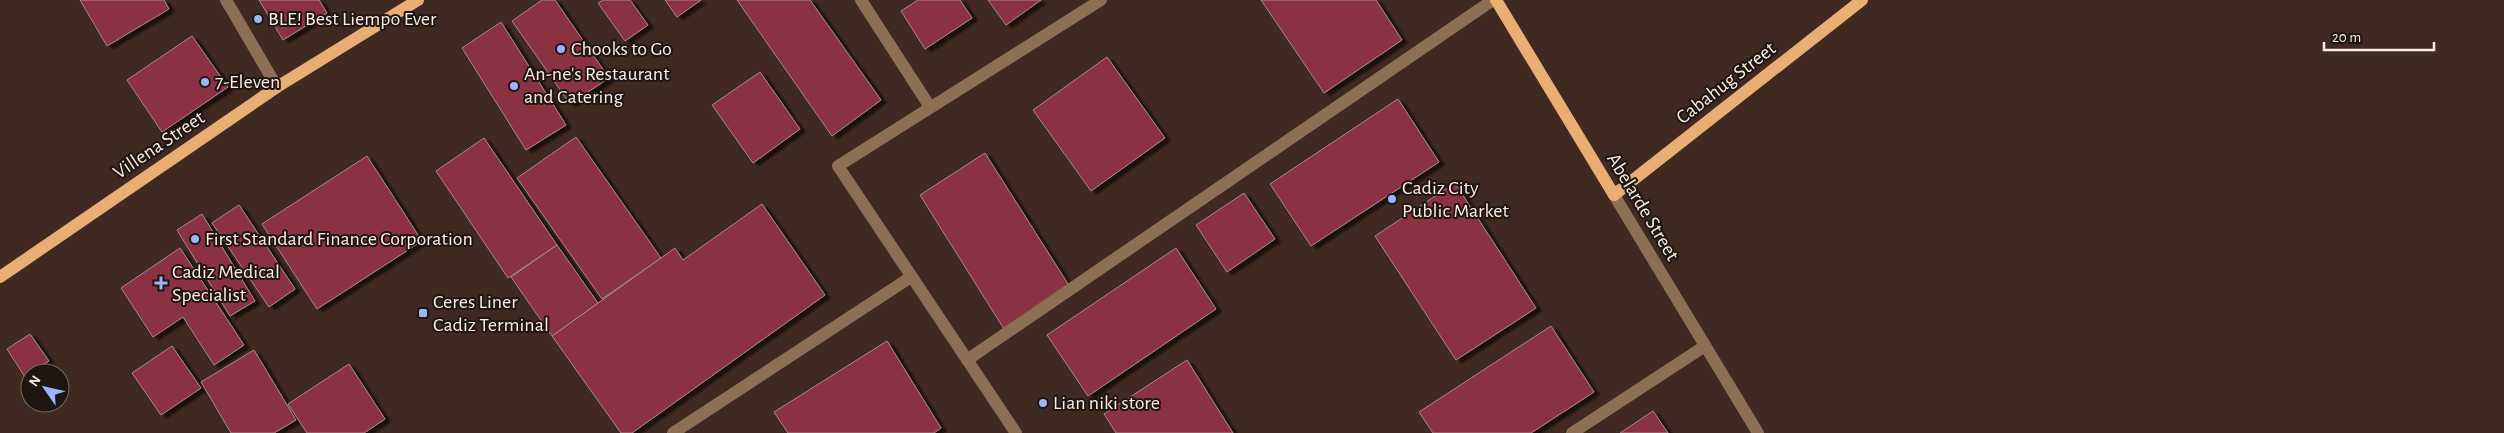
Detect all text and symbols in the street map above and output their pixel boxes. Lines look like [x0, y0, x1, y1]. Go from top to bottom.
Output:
place label: BLE! Best Liempo Ever [268, 9, 437, 29]
marker: BLE! Best Liempo Ever [252, 13, 264, 25]
scale bar [2324, 20, 2434, 52]
text: 20 m [2332, 30, 2361, 45]
street label: Cabahug Street [1673, 38, 1780, 128]
place label: Chooks to Go [571, 39, 672, 59]
marker: Chooks to Go [555, 43, 567, 55]
place label: An-ne's Restaurant and Catering [524, 64, 670, 107]
place label: 7-Eleven [215, 72, 280, 92]
marker: 7-Eleven [199, 76, 211, 88]
marker: An-ne's Restaurant and Catering [508, 80, 520, 92]
street label: Villena Street [110, 107, 209, 183]
street label: Abelarde Street [1603, 150, 1683, 265]
place label: Cadiz City Public Market [1402, 178, 1509, 221]
marker: Cadiz City Public Market [1386, 193, 1398, 205]
place label: First Standard Finance Corporation [205, 229, 473, 249]
marker: First Standard Finance Corporation [189, 233, 201, 245]
place label: Cadiz Medical Specialist [172, 262, 280, 305]
marker: Cadiz Medical Specialist [154, 276, 168, 290]
place label: Ceres Liner Cadiz Terminal [433, 292, 549, 335]
marker: Ceres Liner Cadiz Terminal [417, 307, 429, 319]
north arrow [20, 363, 70, 413]
text: N [27, 373, 44, 389]
place label: Lian niki store [1053, 393, 1160, 413]
marker: Lian niki store [1037, 397, 1049, 409]

